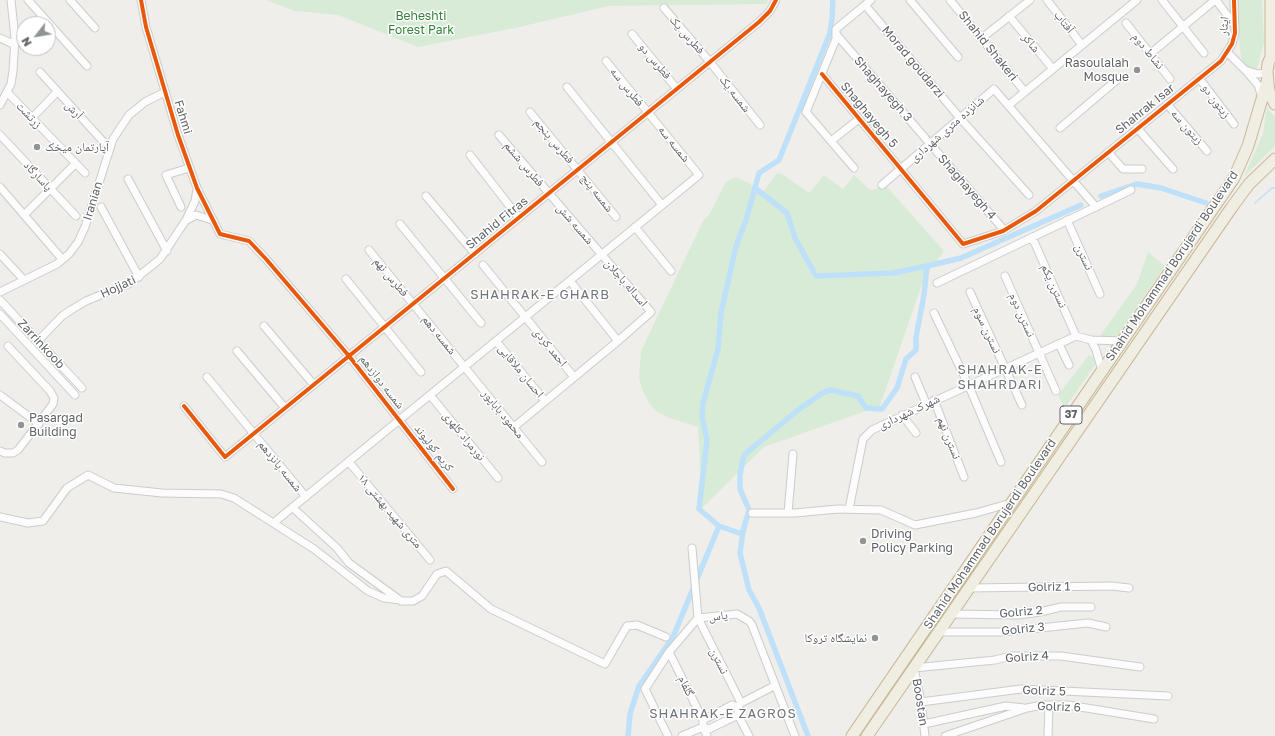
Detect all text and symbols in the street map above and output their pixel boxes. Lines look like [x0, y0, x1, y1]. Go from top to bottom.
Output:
street label: Shahid Shakeri [955, 8, 1021, 84]
street label: آفتاب [1051, 8, 1077, 36]
park label: Beheshti Forest Park [388, 9, 454, 37]
street label: فطرس یک [666, 13, 708, 57]
north arrow [16, 16, 56, 56]
street label: ایثار [1216, 16, 1232, 36]
street label: Morad goudarzi [879, 23, 947, 101]
street label: شاکر [1019, 30, 1043, 56]
street label: نشاط دوم [1129, 30, 1167, 72]
text: N [18, 35, 34, 49]
street label: فطرس دو [636, 40, 674, 82]
street label: Shaghayegh 3 [851, 54, 915, 124]
place label: Rasoulalah Mosque [1065, 56, 1129, 84]
street label: فطرس سه [607, 65, 647, 109]
marker: Rasoulalah Mosque [1132, 65, 1142, 75]
street label: شمسه یک [716, 73, 754, 115]
street label: Shaghayegh 5 [837, 79, 901, 151]
street label: Shahrak Isar [1113, 81, 1177, 137]
street label: زیتون دو [1198, 81, 1234, 121]
street label: شانزده متری شهرداری [907, 93, 987, 165]
street label: آرش [62, 98, 86, 122]
street label: Fahmi [171, 98, 195, 136]
street label: زرتشت [13, 99, 45, 131]
street label: زیتون سه [1168, 106, 1206, 148]
street label: فطرس پنجم [531, 115, 577, 167]
street label: شمسه سه [655, 123, 693, 165]
street label: فطرس ششم [501, 138, 547, 190]
place label: آپارتمان میخک [45, 140, 109, 154]
marker: آپارتمان میخک [32, 142, 42, 152]
street label: Shaghayegh 4 [935, 151, 999, 223]
street label: پاسارگاد [21, 158, 55, 194]
street label: Shahid Mohammad Borujerdi Boulevard [1103, 168, 1241, 364]
street label: شمسه پنج [578, 171, 616, 215]
street label: Iranian [80, 180, 106, 222]
street label: Shahid Fitras [463, 194, 531, 252]
street label: شمسه شش [553, 201, 597, 247]
street label: نسترن [1072, 242, 1096, 272]
street label: فطرس نهم [370, 254, 412, 300]
street label: اسداله باجلان [601, 256, 651, 310]
street label: نسترن یکم [1038, 262, 1070, 310]
street label: Hojjati [98, 273, 138, 301]
district label: SHAHRAK-E GHARB [470, 287, 610, 303]
street label: نسترن دوم [1006, 291, 1038, 339]
street label: نسترن سوم [970, 304, 1004, 356]
street label: شمسه دهم [419, 312, 459, 358]
street label: Zarrinkoob [15, 316, 67, 372]
street label: احمد کردی [530, 324, 570, 370]
street label: احسان ملاقایی [495, 341, 547, 401]
street label: شمسه دوازدهم [356, 352, 408, 412]
district label: SHAHRAK-E SHAHRDARI [957, 362, 1043, 393]
street label: محمود باباپور [479, 387, 527, 441]
street label: شهرک شهرداری [876, 391, 942, 433]
road number: 37 [1060, 406, 1082, 424]
street label: نورمراد کلهری [440, 408, 488, 464]
place label: Pasargad Building [29, 411, 83, 439]
street label: نسترن نهم [934, 415, 964, 461]
marker: Pasargad Building [16, 420, 26, 430]
street label: کریم کولیوند [411, 422, 457, 474]
street label: Shahid Mohammad Borujerdi Boulevard [921, 436, 1059, 632]
street label: شمسه پانزدهم [255, 437, 305, 495]
street label: ۱۸ متری شهید بهشتی [355, 471, 425, 551]
place label: Driving Policy Parking [871, 527, 953, 555]
marker: Driving Policy Parking [858, 536, 868, 546]
street label: Golriz 1 [1028, 579, 1070, 595]
street label: Golriz 2 [999, 603, 1043, 621]
street label: یاس [708, 608, 728, 624]
street label: Golriz 3 [1001, 620, 1045, 638]
place label: نمایشگاه تروکا [805, 631, 867, 645]
marker: نمایشگاه تروکا [870, 633, 880, 643]
street label: نسترن [706, 645, 732, 677]
street label: Golriz 4 [1005, 648, 1049, 666]
street label: گلفام [675, 673, 697, 699]
street label: Boostan [909, 677, 931, 727]
street label: Golriz 5 [1022, 683, 1066, 699]
street label: Golriz 6 [1037, 699, 1081, 715]
district label: SHAHRAK-E ZAGROS [649, 706, 797, 722]

